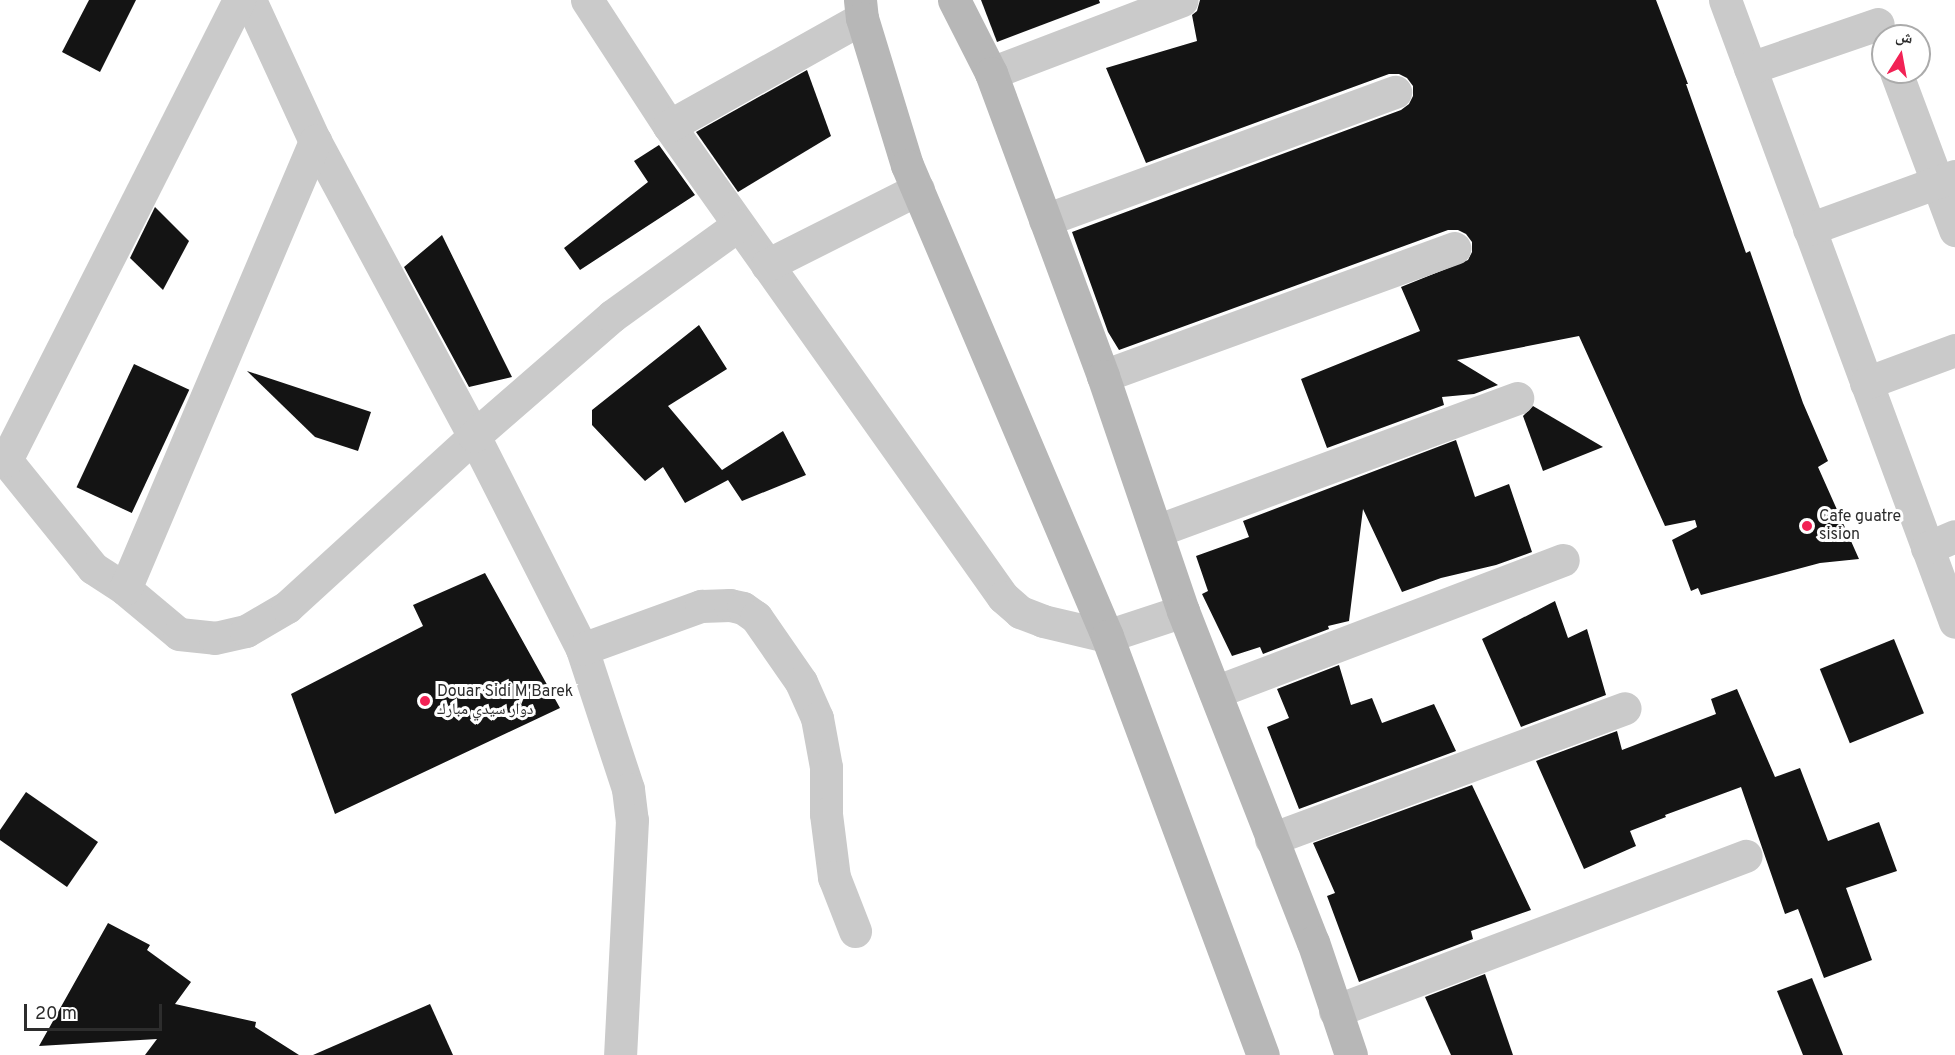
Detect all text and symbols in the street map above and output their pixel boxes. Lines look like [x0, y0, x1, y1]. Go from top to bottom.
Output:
north arrow [1871, 24, 1931, 84]
text: ش [1894, 27, 1914, 50]
place label: Cafe guatre sision [1819, 507, 1901, 545]
marker: Cafe guatre sision [1800, 519, 1814, 533]
place label: Douar Sidi M'Barek دوار سيدي مبارك [437, 682, 573, 720]
marker: Douar Sidi M'Barek دوار سيدي مبارك [418, 694, 432, 708]
scale bar [27, 992, 165, 1030]
text: 20 m [35, 1003, 77, 1026]

